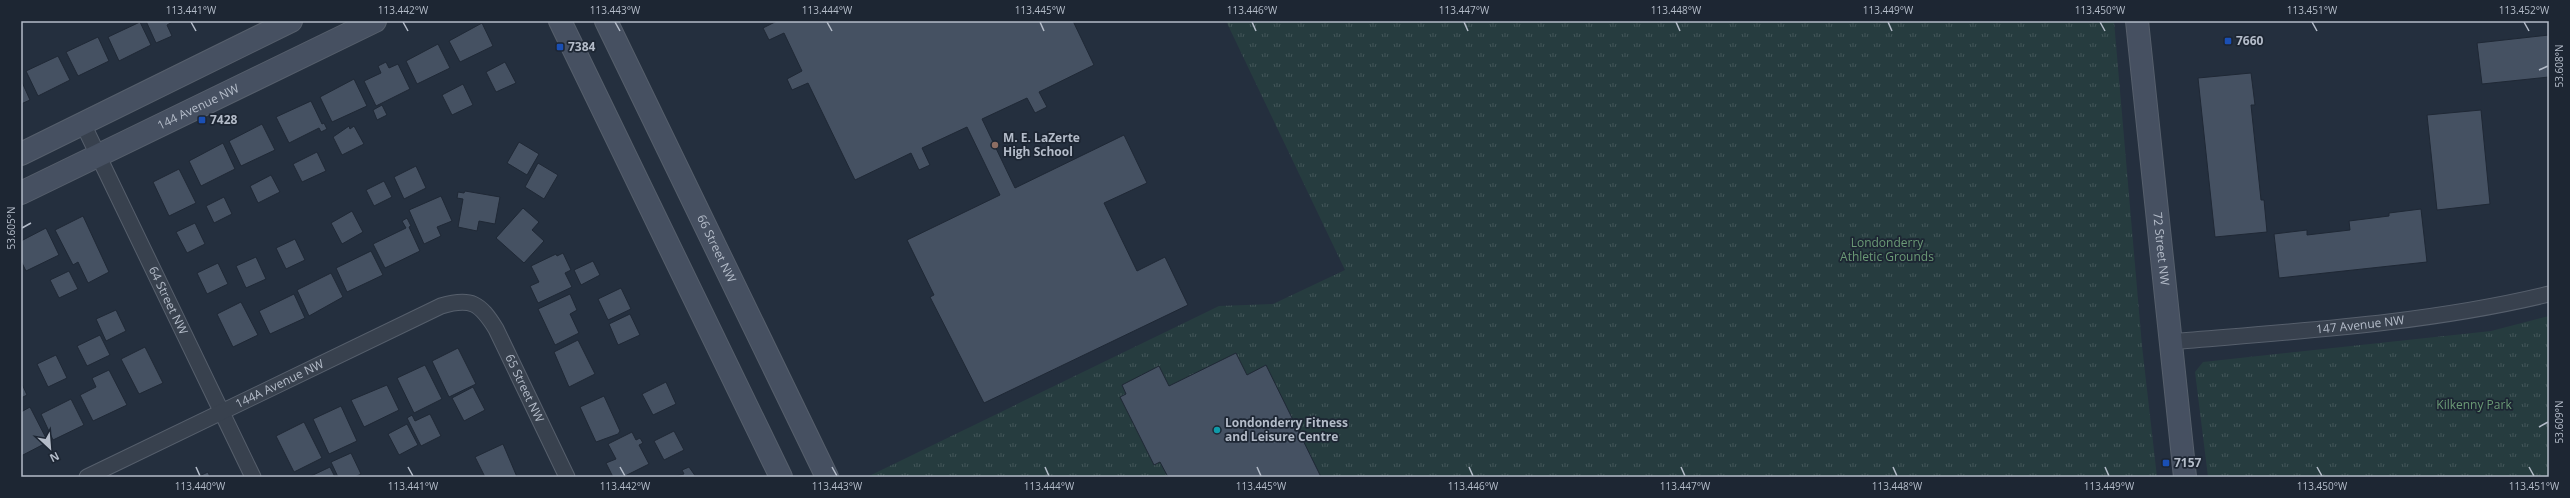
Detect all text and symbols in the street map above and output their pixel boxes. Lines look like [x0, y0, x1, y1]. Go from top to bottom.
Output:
text: 113.441°W [166, 3, 217, 17]
text: 113.442°W [378, 3, 429, 17]
text: 113.443°W [590, 3, 641, 17]
text: 113.444°W [802, 3, 853, 17]
text: 113.445°W [1015, 3, 1066, 17]
text: 113.446°W [1227, 3, 1278, 17]
text: 113.447°W [1439, 3, 1490, 17]
text: 113.448°W [1651, 3, 1702, 17]
text: 113.449°W [1863, 3, 1914, 17]
text: 113.450°W [2075, 3, 2126, 17]
text: 113.451°W [2287, 3, 2338, 17]
text: 113.452°W [2499, 3, 2550, 17]
place label: 7660 [2236, 32, 2264, 49]
marker: 7660 [2223, 36, 2233, 46]
place label: 7384 [568, 38, 596, 55]
marker: 7384 [555, 42, 565, 52]
text: 53.608°N [2552, 44, 2566, 88]
street label: 144 Avenue NW [154, 79, 242, 134]
place label: 7428 [210, 111, 238, 128]
marker: 7428 [197, 115, 207, 125]
place label: M. E. LaZerte High School [1003, 129, 1080, 160]
marker: M. E. LaZerte High School [990, 140, 1000, 150]
text: 53.605°N [4, 206, 18, 250]
street label: 72 Street NW [2149, 211, 2174, 286]
street label: 66 Street NW [693, 212, 741, 285]
park label: Londonderry Athletic Grounds [1840, 234, 1934, 265]
street label: 64 Street NW [145, 263, 192, 337]
street label: 147 Avenue NW [2315, 311, 2405, 338]
street label: 65 Street NW [501, 351, 549, 425]
street label: 144A Avenue NW [232, 355, 327, 412]
park label: Kilkenny Park [2436, 396, 2512, 413]
text: 53.609°N [2552, 400, 2566, 444]
place label: Londonderry Fitness and Leisure Centre [1225, 414, 1348, 445]
marker: Londonderry Fitness and Leisure Centre [1212, 425, 1222, 435]
north arrow [30, 428, 70, 468]
text: N [47, 449, 62, 466]
place label: 7157 [2174, 454, 2202, 471]
marker: 7157 [2161, 458, 2171, 468]
text: 113.440°W [175, 479, 226, 493]
text: 113.441°W [388, 479, 439, 493]
text: 113.442°W [600, 479, 651, 493]
text: 113.443°W [812, 479, 863, 493]
text: 113.444°W [1024, 479, 1075, 493]
text: 113.445°W [1236, 479, 1287, 493]
text: 113.446°W [1448, 479, 1499, 493]
text: 113.447°W [1660, 479, 1711, 493]
text: 113.448°W [1872, 479, 1923, 493]
text: 113.449°W [2084, 479, 2135, 493]
text: 113.450°W [2297, 479, 2348, 493]
text: 113.451°W [2509, 479, 2560, 493]

